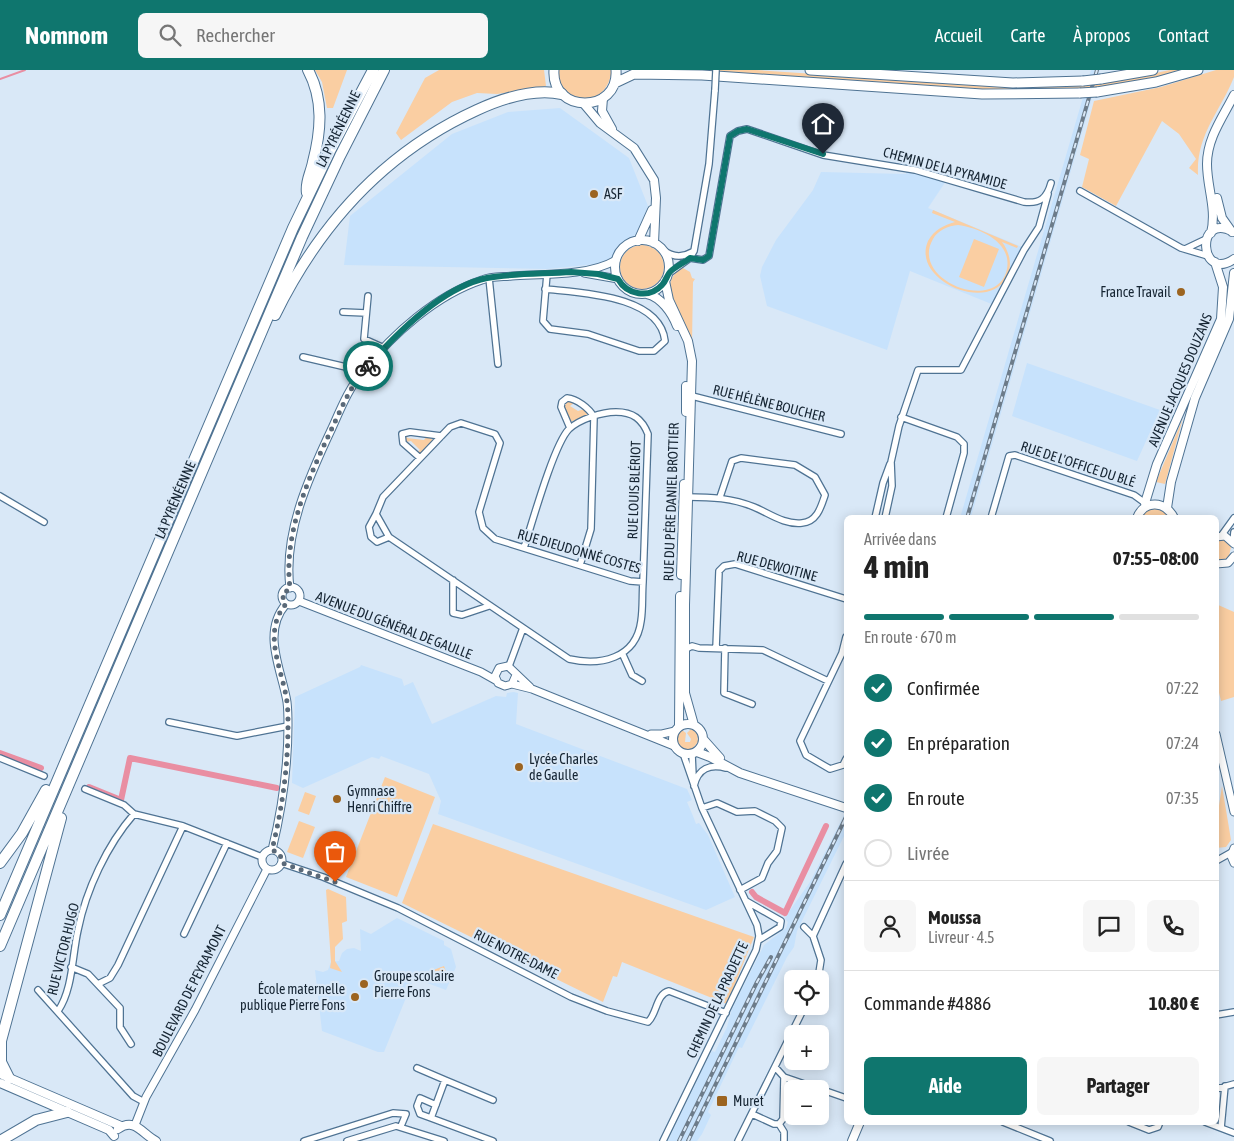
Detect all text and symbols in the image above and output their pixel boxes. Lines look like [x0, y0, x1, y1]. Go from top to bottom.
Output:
search box [138, 13, 488, 58]
icon: search [156, 21, 184, 49]
text: Nomnom [25, 22, 108, 49]
text: Rechercher [196, 24, 275, 46]
text: Accueil [935, 25, 983, 46]
text: Carte [1011, 25, 1045, 46]
text: À propos [1073, 25, 1130, 46]
text: Contact [1158, 25, 1209, 46]
street label: LA PYRÉNÉENNE [313, 88, 363, 170]
pin [802, 103, 844, 154]
icon: home [809, 110, 837, 138]
street label: CHEMIN DE LA PYRAMIDE [882, 144, 1009, 192]
place label: ASF [604, 186, 623, 202]
marker: ASF [588, 188, 600, 200]
place label: France Travail [1100, 284, 1171, 300]
marker: France Travail [1175, 286, 1187, 298]
street label: AVENUE JACQUES DOUZANS [1145, 311, 1215, 449]
courier [343, 341, 393, 391]
icon: bike [354, 352, 382, 380]
street label: RUE HÉLÈNE BOUCHER [711, 381, 827, 425]
street label: RUE DU PÈRE DANIEL BROTTIER [660, 422, 682, 582]
street label: RUE DE L'OFFICE DU BLÉ [1019, 438, 1137, 490]
street label: RUE LOUIS BLÉRIOT [624, 440, 644, 540]
street label: LA PYRÉNÉENNE [151, 459, 199, 541]
street label: RUE DIEUDONNÉ COSTES [516, 526, 642, 576]
text: Arrivée dans [864, 530, 936, 548]
text: 07:55–08:00 [1113, 547, 1199, 569]
street label: RUE DEWOITINE [735, 548, 819, 584]
text: 4 min [864, 548, 929, 585]
street label: AVENUE DU GÉNÉRAL DE GAULLE [314, 588, 474, 662]
text: En route · 670 m [864, 628, 957, 646]
icon: check [864, 674, 892, 702]
text: Confirmée [907, 677, 980, 699]
text: 07:22 [1166, 679, 1199, 697]
icon: check [864, 729, 892, 757]
text: En préparation [907, 732, 1010, 754]
text: 07:24 [1166, 734, 1199, 752]
place label: Lycée Charles de Gaulle [529, 751, 598, 783]
marker: Lycée Charles de Gaulle [513, 761, 525, 773]
place label: Gymnase Henri Chiffre [347, 783, 412, 815]
icon: check [864, 784, 892, 812]
text: En route [907, 787, 965, 809]
text: 07:35 [1166, 789, 1199, 807]
marker: Gymnase Henri Chiffre [331, 793, 343, 805]
pin [314, 831, 356, 882]
icon: bag [321, 838, 349, 866]
text: Livrée [907, 842, 949, 864]
button: person [864, 900, 916, 952]
button: chat [1083, 900, 1135, 952]
button: phone [1147, 900, 1199, 952]
street label: RUE VICTOR HUGO [44, 901, 82, 997]
text: Moussa [928, 906, 981, 928]
street label: BOULEVARD DE PEYRAMONT [149, 923, 229, 1059]
street label: RUE NOTRE-DAME [471, 926, 561, 982]
text: Livreur · 4.5 [928, 928, 995, 946]
street label: CHEMIN DE LA PRADETTE [683, 939, 751, 1061]
place label: Groupe scolaire Pierre Fons [374, 968, 454, 1000]
map controls [784, 970, 829, 1125]
button: locate [784, 970, 829, 1015]
marker: Groupe scolaire Pierre Fons [358, 978, 370, 990]
place label: École maternelle publique Pierre Fons [240, 981, 345, 1013]
marker: École maternelle publique Pierre Fons [349, 991, 361, 1003]
text: Commande #4886 [864, 992, 991, 1014]
text: 10.80 € [1149, 992, 1199, 1014]
button: + [784, 1025, 829, 1070]
button: Aide [864, 1057, 1027, 1115]
button: Partager [1037, 1057, 1199, 1115]
button: − [784, 1080, 829, 1125]
place label: Muret [733, 1093, 764, 1109]
marker: Muret [715, 1094, 729, 1108]

